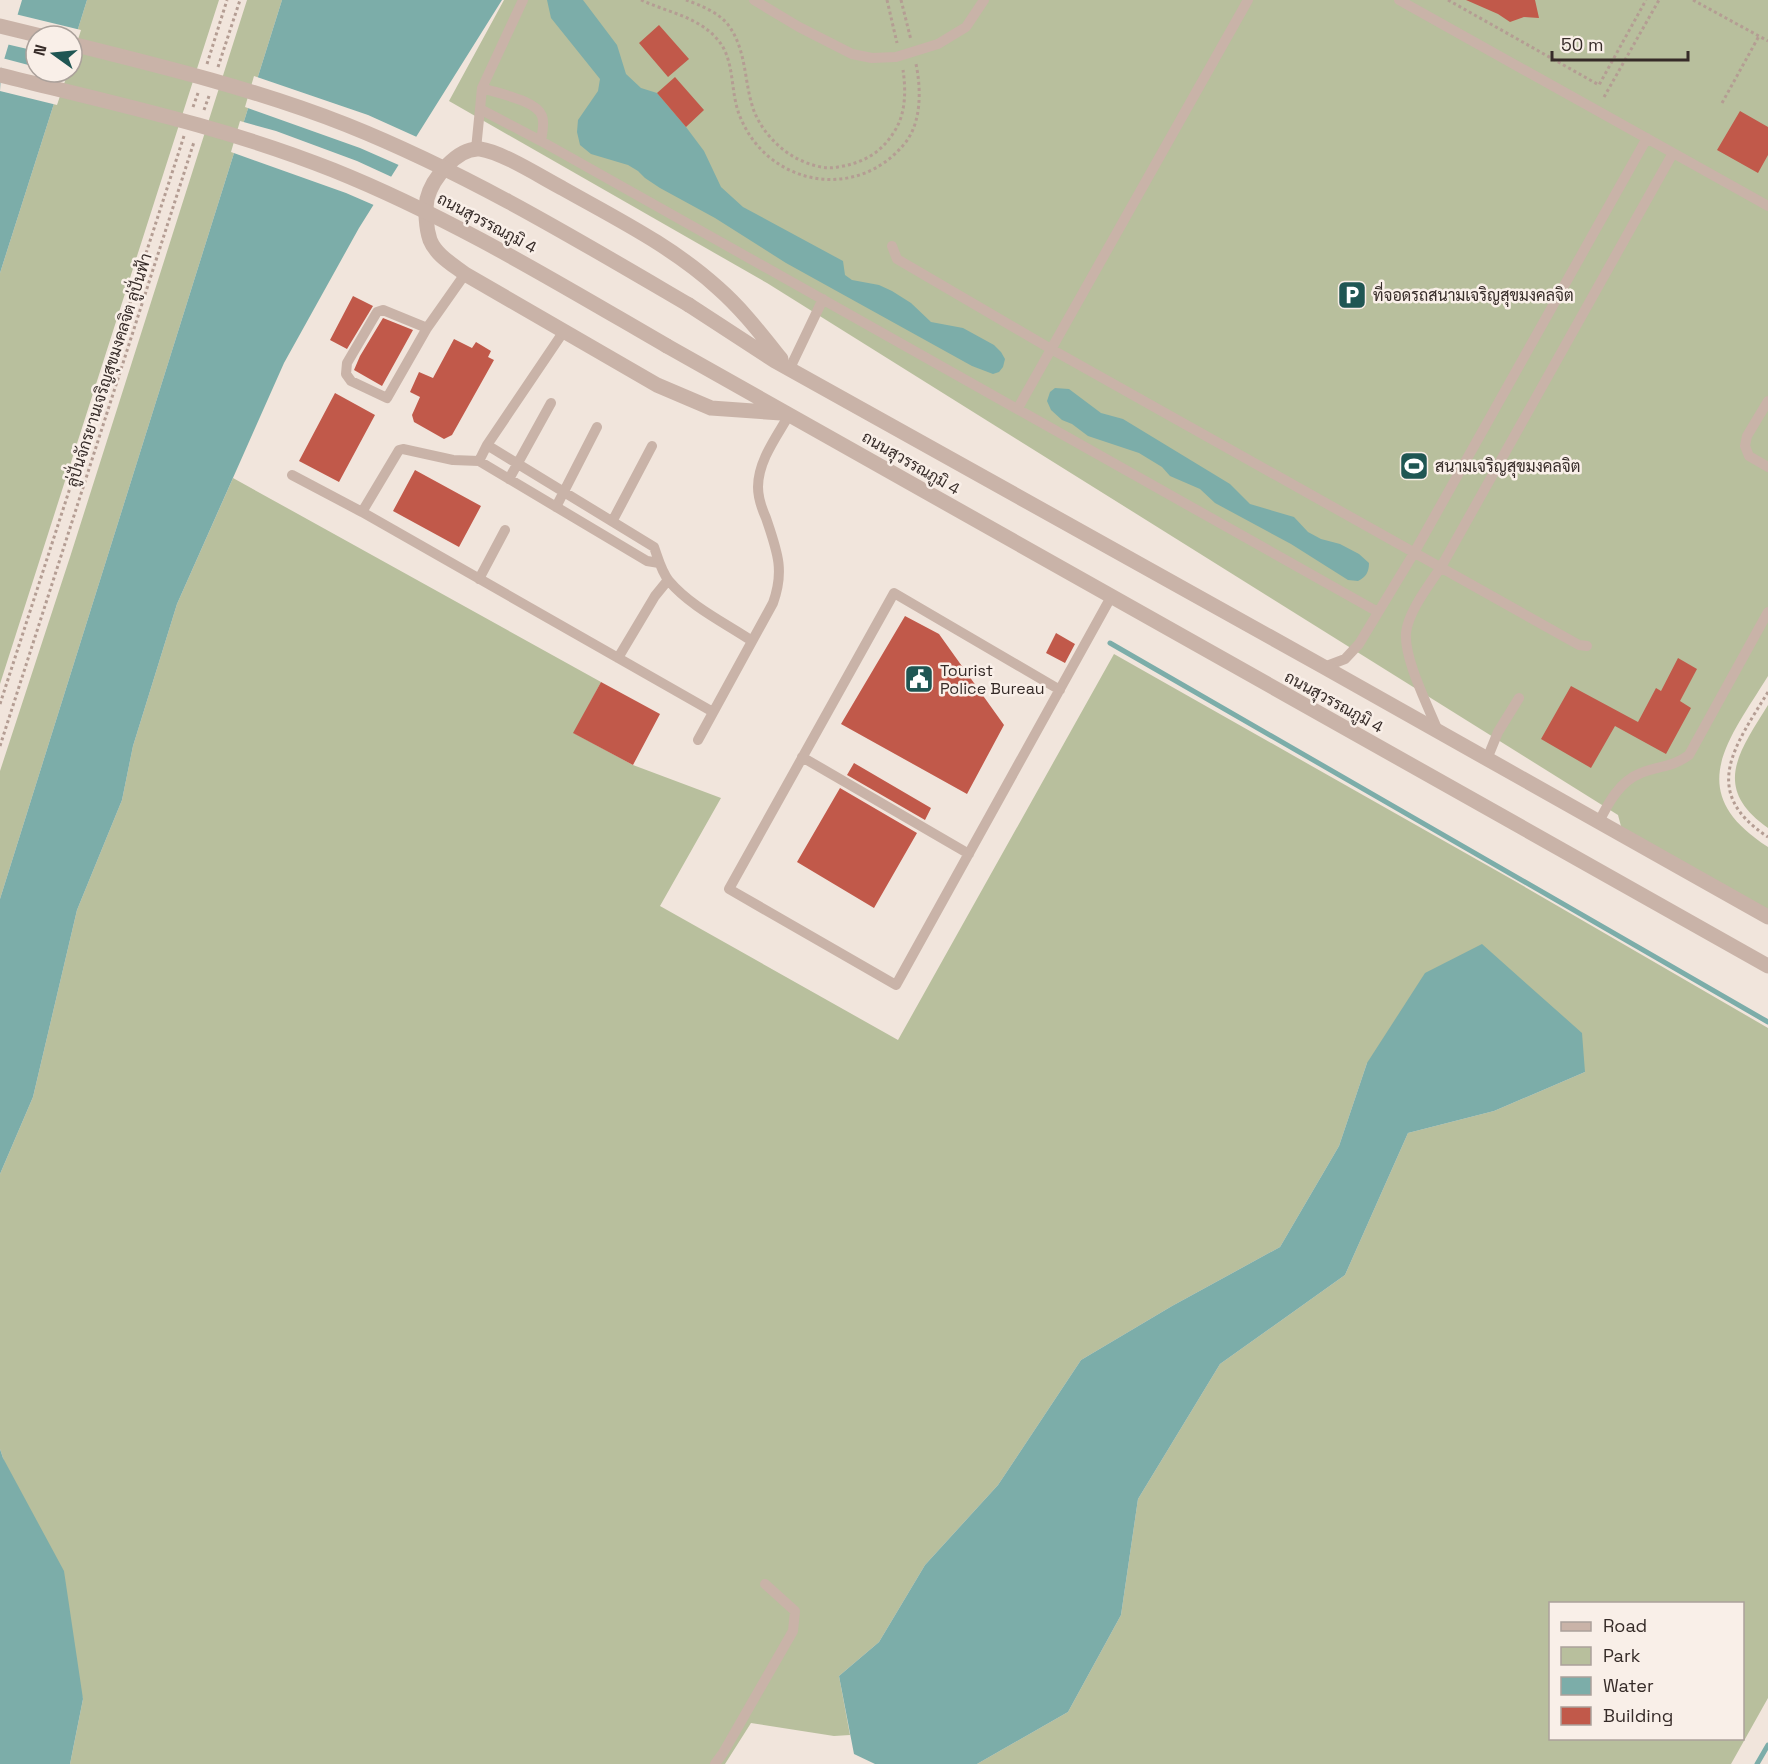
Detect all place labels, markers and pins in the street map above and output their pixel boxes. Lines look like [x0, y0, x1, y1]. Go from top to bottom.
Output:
parking icon: ที่จอดรถสนามเจริญสุขมงคลจิต [1336, 279, 1368, 311]
place label: ที่จอดรถสนามเจริญสุขมงคลจิต [1373, 281, 1574, 307]
sports icon: สนามเจริญสุขมงคลจิต [1398, 450, 1430, 482]
place label: สนามเจริญสุขมงคลจิต [1435, 456, 1580, 478]
place label: Tourist Police Bureau [940, 660, 1045, 699]
public building icon: Tourist Police Bureau [903, 663, 935, 695]

